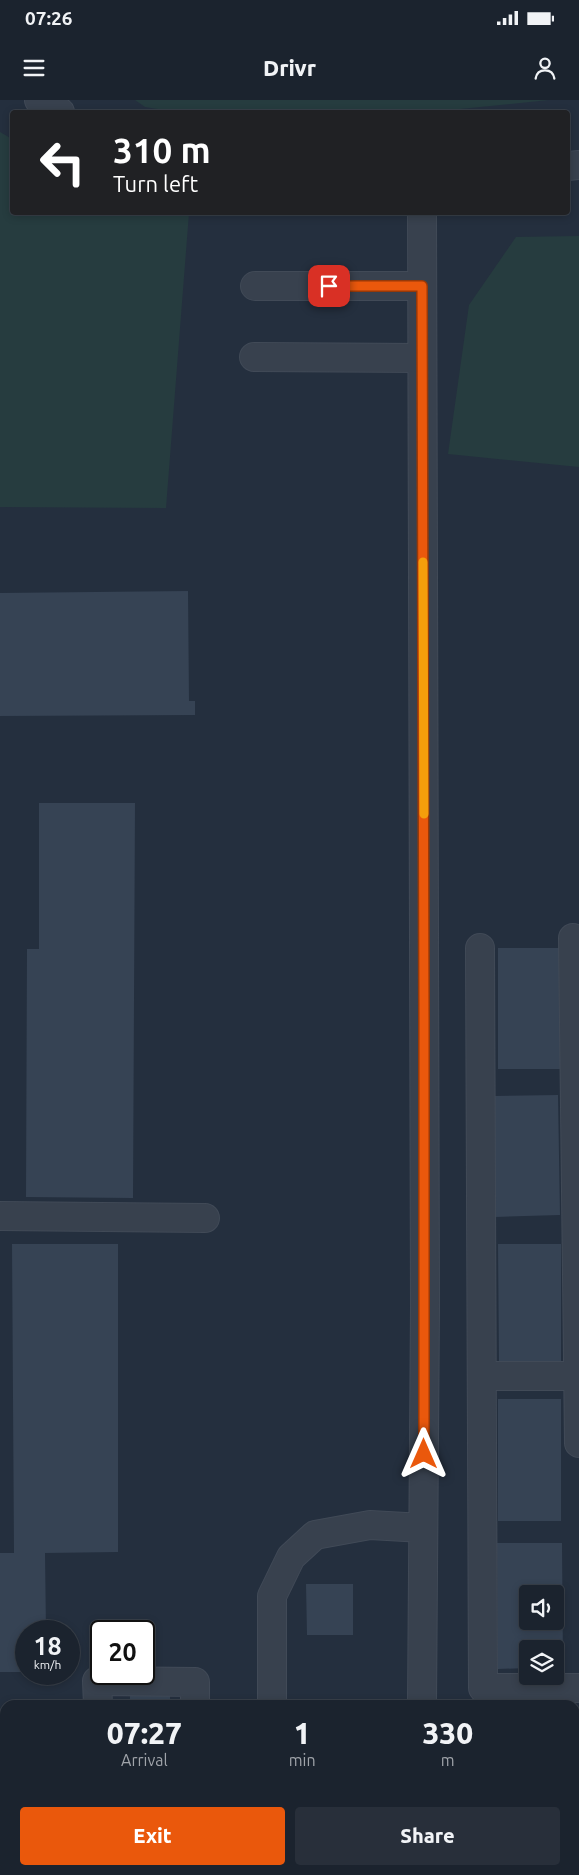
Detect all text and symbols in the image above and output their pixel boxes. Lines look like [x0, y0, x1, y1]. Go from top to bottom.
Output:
text: 07:26 [25, 7, 73, 29]
icon: menu [20, 54, 48, 82]
icon: person [531, 54, 559, 82]
text: Drivr [263, 55, 316, 80]
icon: left [30, 130, 95, 195]
text: 310 m [113, 130, 211, 170]
text: Turn left [113, 171, 198, 196]
pin [308, 265, 350, 307]
icon: arrive [315, 272, 343, 300]
position arrow [397, 1427, 449, 1479]
map controls [519, 1585, 564, 1685]
button: sound [519, 1585, 564, 1630]
speed limit sign: 20 [90, 1620, 155, 1685]
text: 18 [33, 1632, 62, 1660]
button: layers [519, 1640, 564, 1685]
text: km/h [34, 1658, 61, 1671]
text: 07:27 [107, 1716, 182, 1750]
text: 1 [294, 1716, 311, 1750]
text: 330 [422, 1716, 473, 1750]
text: Arrival [121, 1751, 168, 1769]
text: min [289, 1751, 316, 1769]
text: m [441, 1751, 455, 1769]
button: Exit [20, 1807, 285, 1865]
button: Share [295, 1807, 560, 1865]

